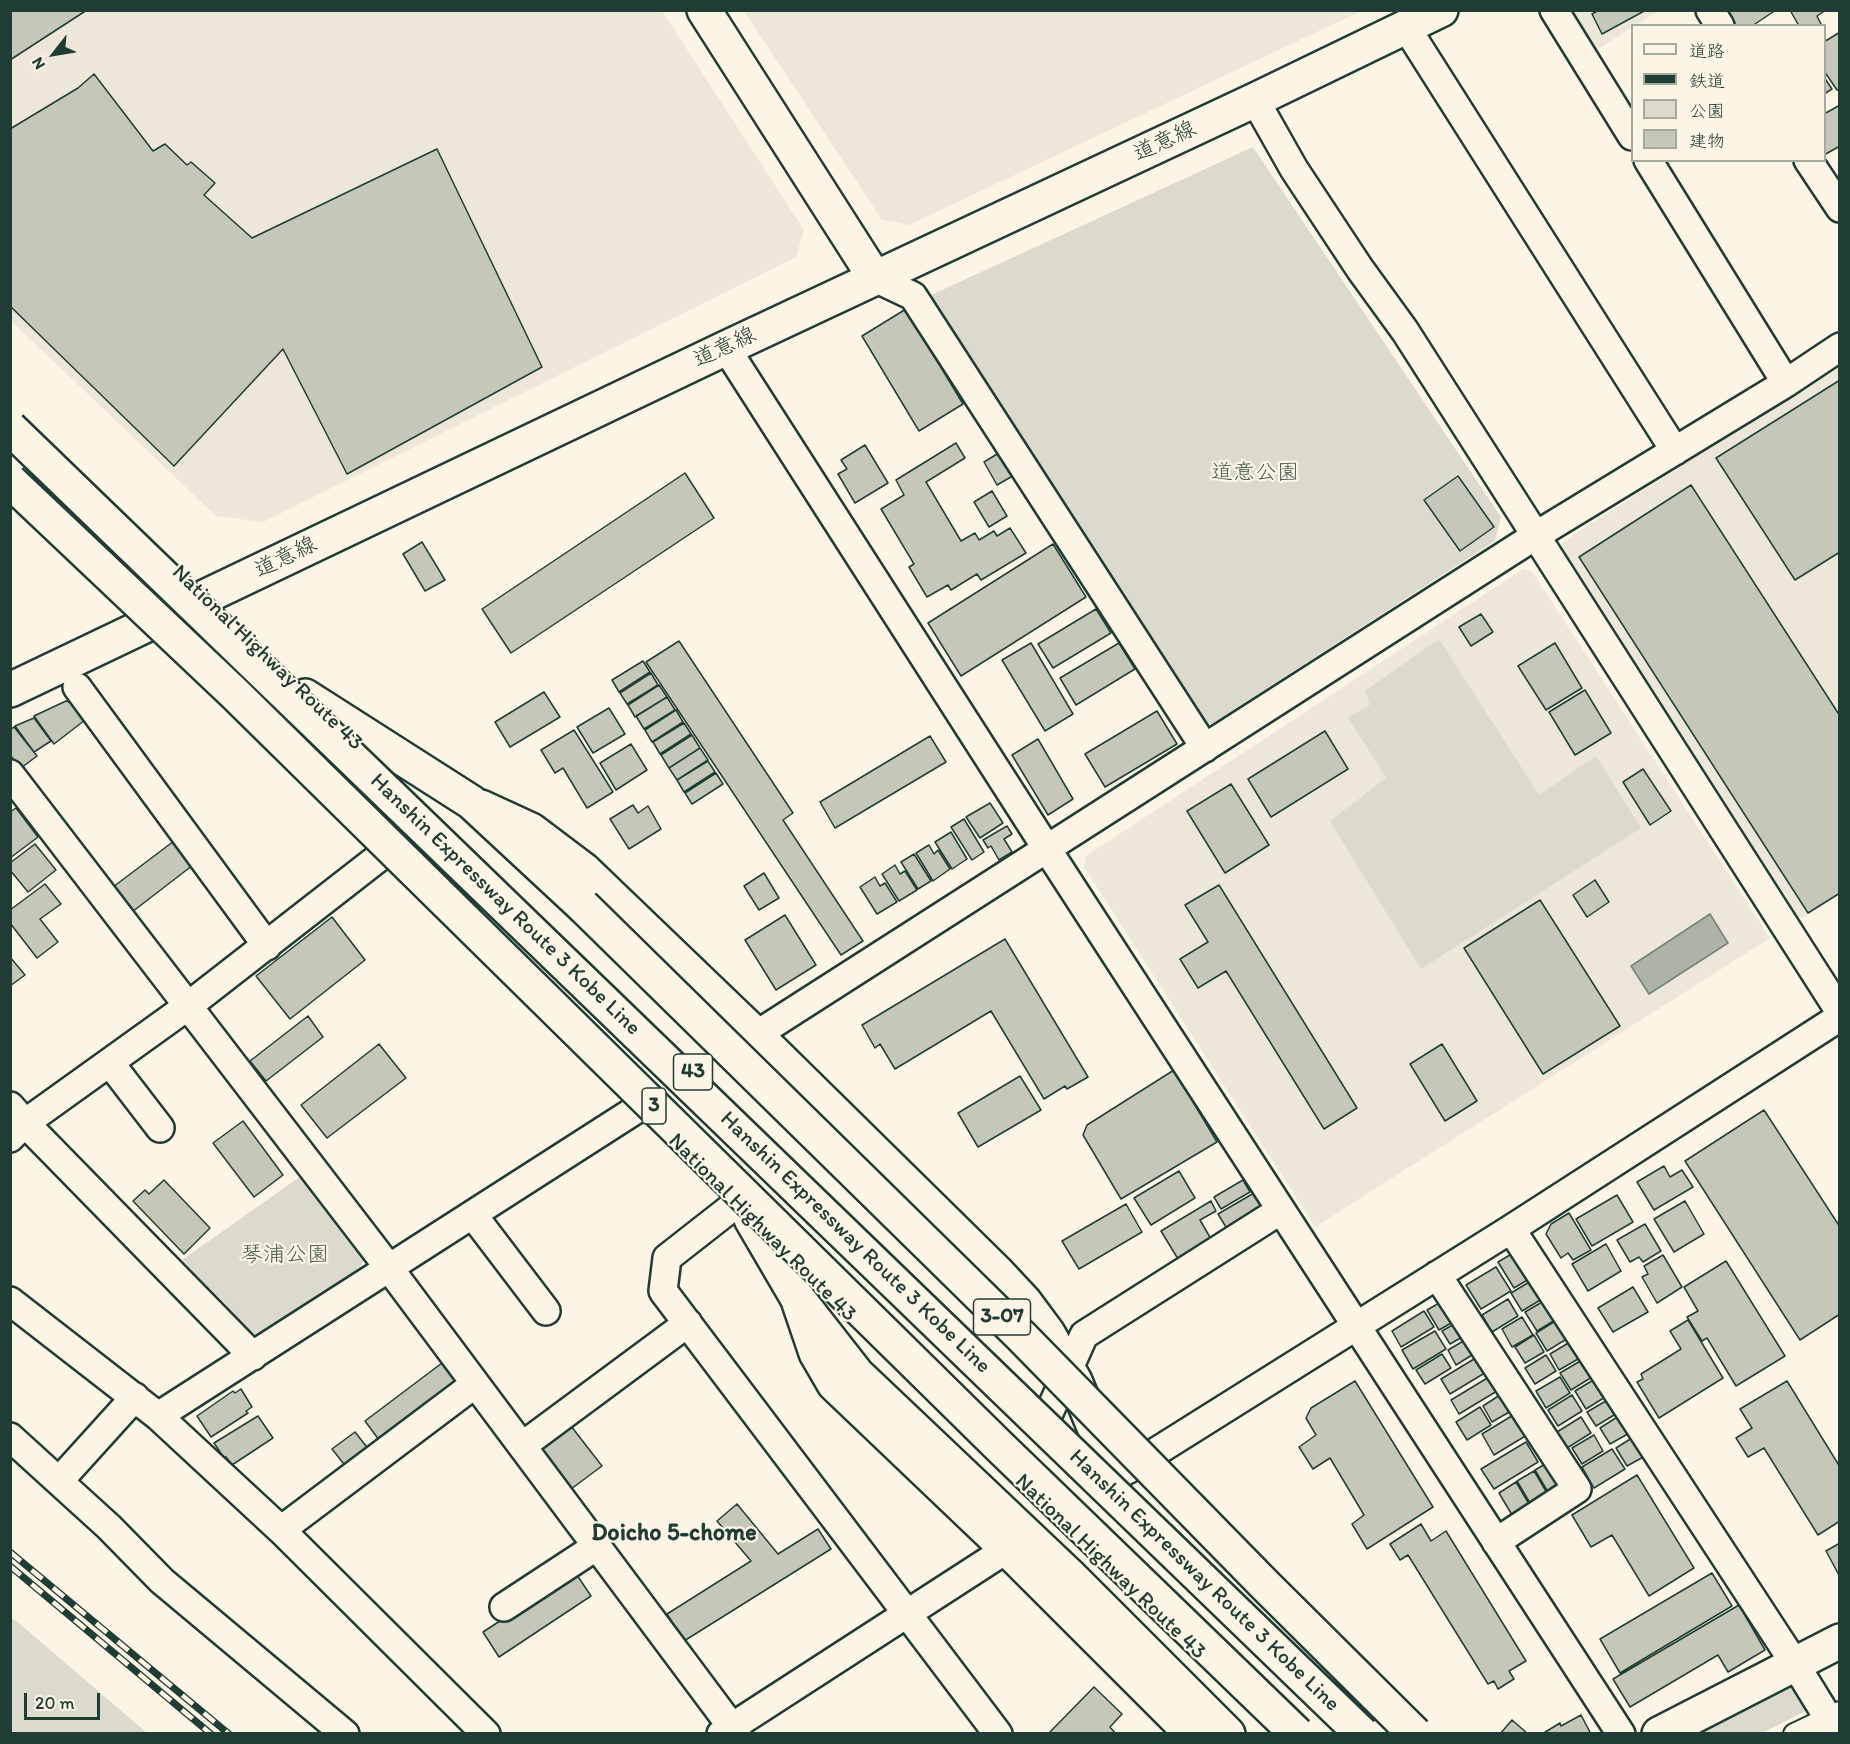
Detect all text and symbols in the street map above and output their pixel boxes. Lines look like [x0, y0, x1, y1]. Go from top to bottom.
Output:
north arrow [24, 24, 84, 84]
legend [1631, 24, 1826, 162]
text: 道路 [1689, 40, 1725, 62]
text: N [27, 54, 49, 73]
text: 鉄道 [1689, 70, 1725, 92]
text: 公園 [1689, 100, 1725, 122]
street label: 道意線 [1130, 116, 1200, 168]
text: 建物 [1689, 130, 1725, 152]
street label: 道意線 [690, 322, 760, 374]
park label: 道意公園 [1211, 460, 1299, 486]
street label: 道意線 [251, 532, 321, 584]
street label: National Highway Route 43 [166, 560, 368, 756]
street label: Hanshin Expressway Route 3 Kobe Line [364, 768, 646, 1042]
road number: 43 [674, 1054, 712, 1090]
road number: 3 [642, 1088, 666, 1124]
street label: Hanshin Expressway Route 3 Kobe Line [714, 1106, 996, 1380]
street label: National Highway Route 43 [662, 1128, 862, 1328]
park label: 琴浦公園 [241, 1242, 329, 1268]
road number: 3-07 [974, 1299, 1030, 1335]
street label: Hanshin Expressway Route 3 Kobe Line [1063, 1444, 1345, 1718]
street label: National Highway Route 43 [1009, 1469, 1211, 1665]
district label: Doicho 5-chome [591, 1520, 757, 1548]
scale bar [27, 1681, 104, 1719]
text: 20 m [35, 1692, 75, 1714]

